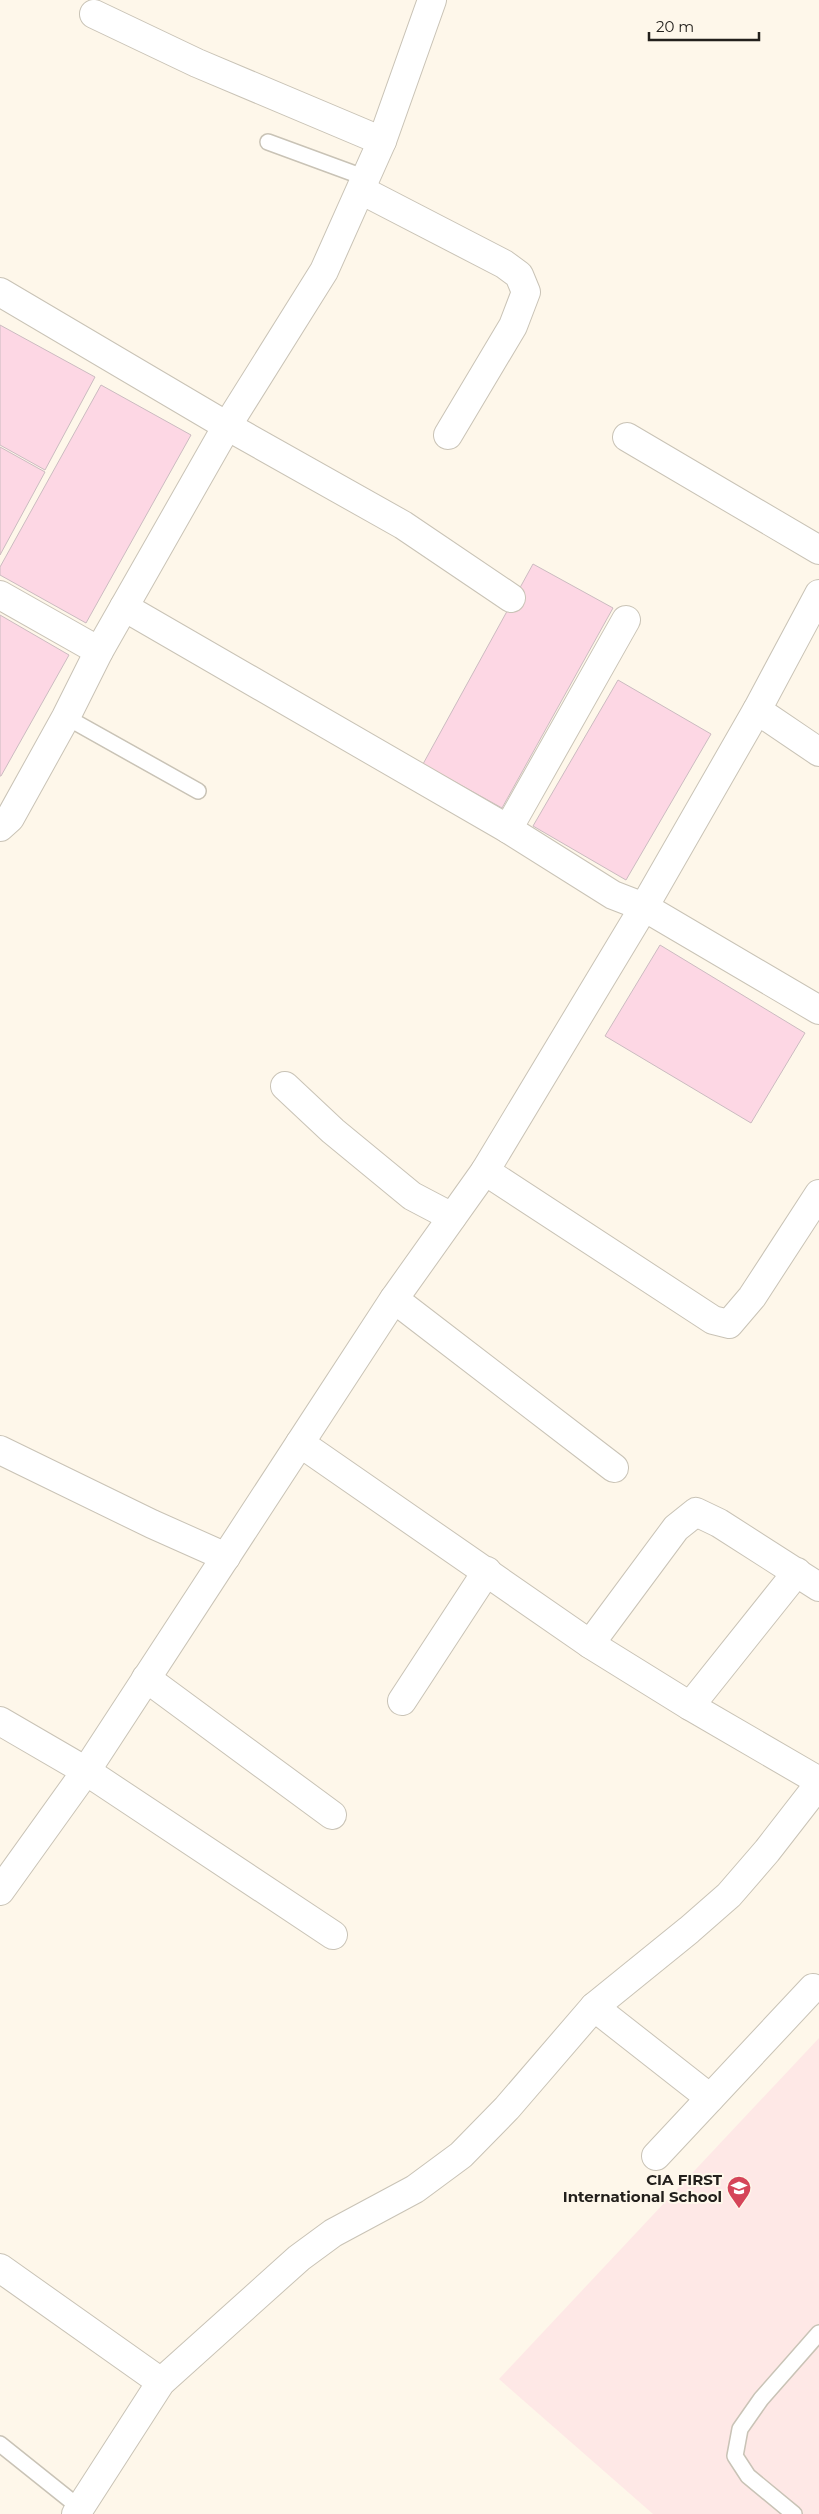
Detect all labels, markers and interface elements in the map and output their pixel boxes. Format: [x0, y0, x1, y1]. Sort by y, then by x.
scale bar [649, 10, 759, 42]
text: 20 m [656, 17, 694, 36]
place label: CIA FIRST International School [563, 2170, 723, 2206]
school or university icon: CIA FIRST International School [726, 2175, 752, 2209]

